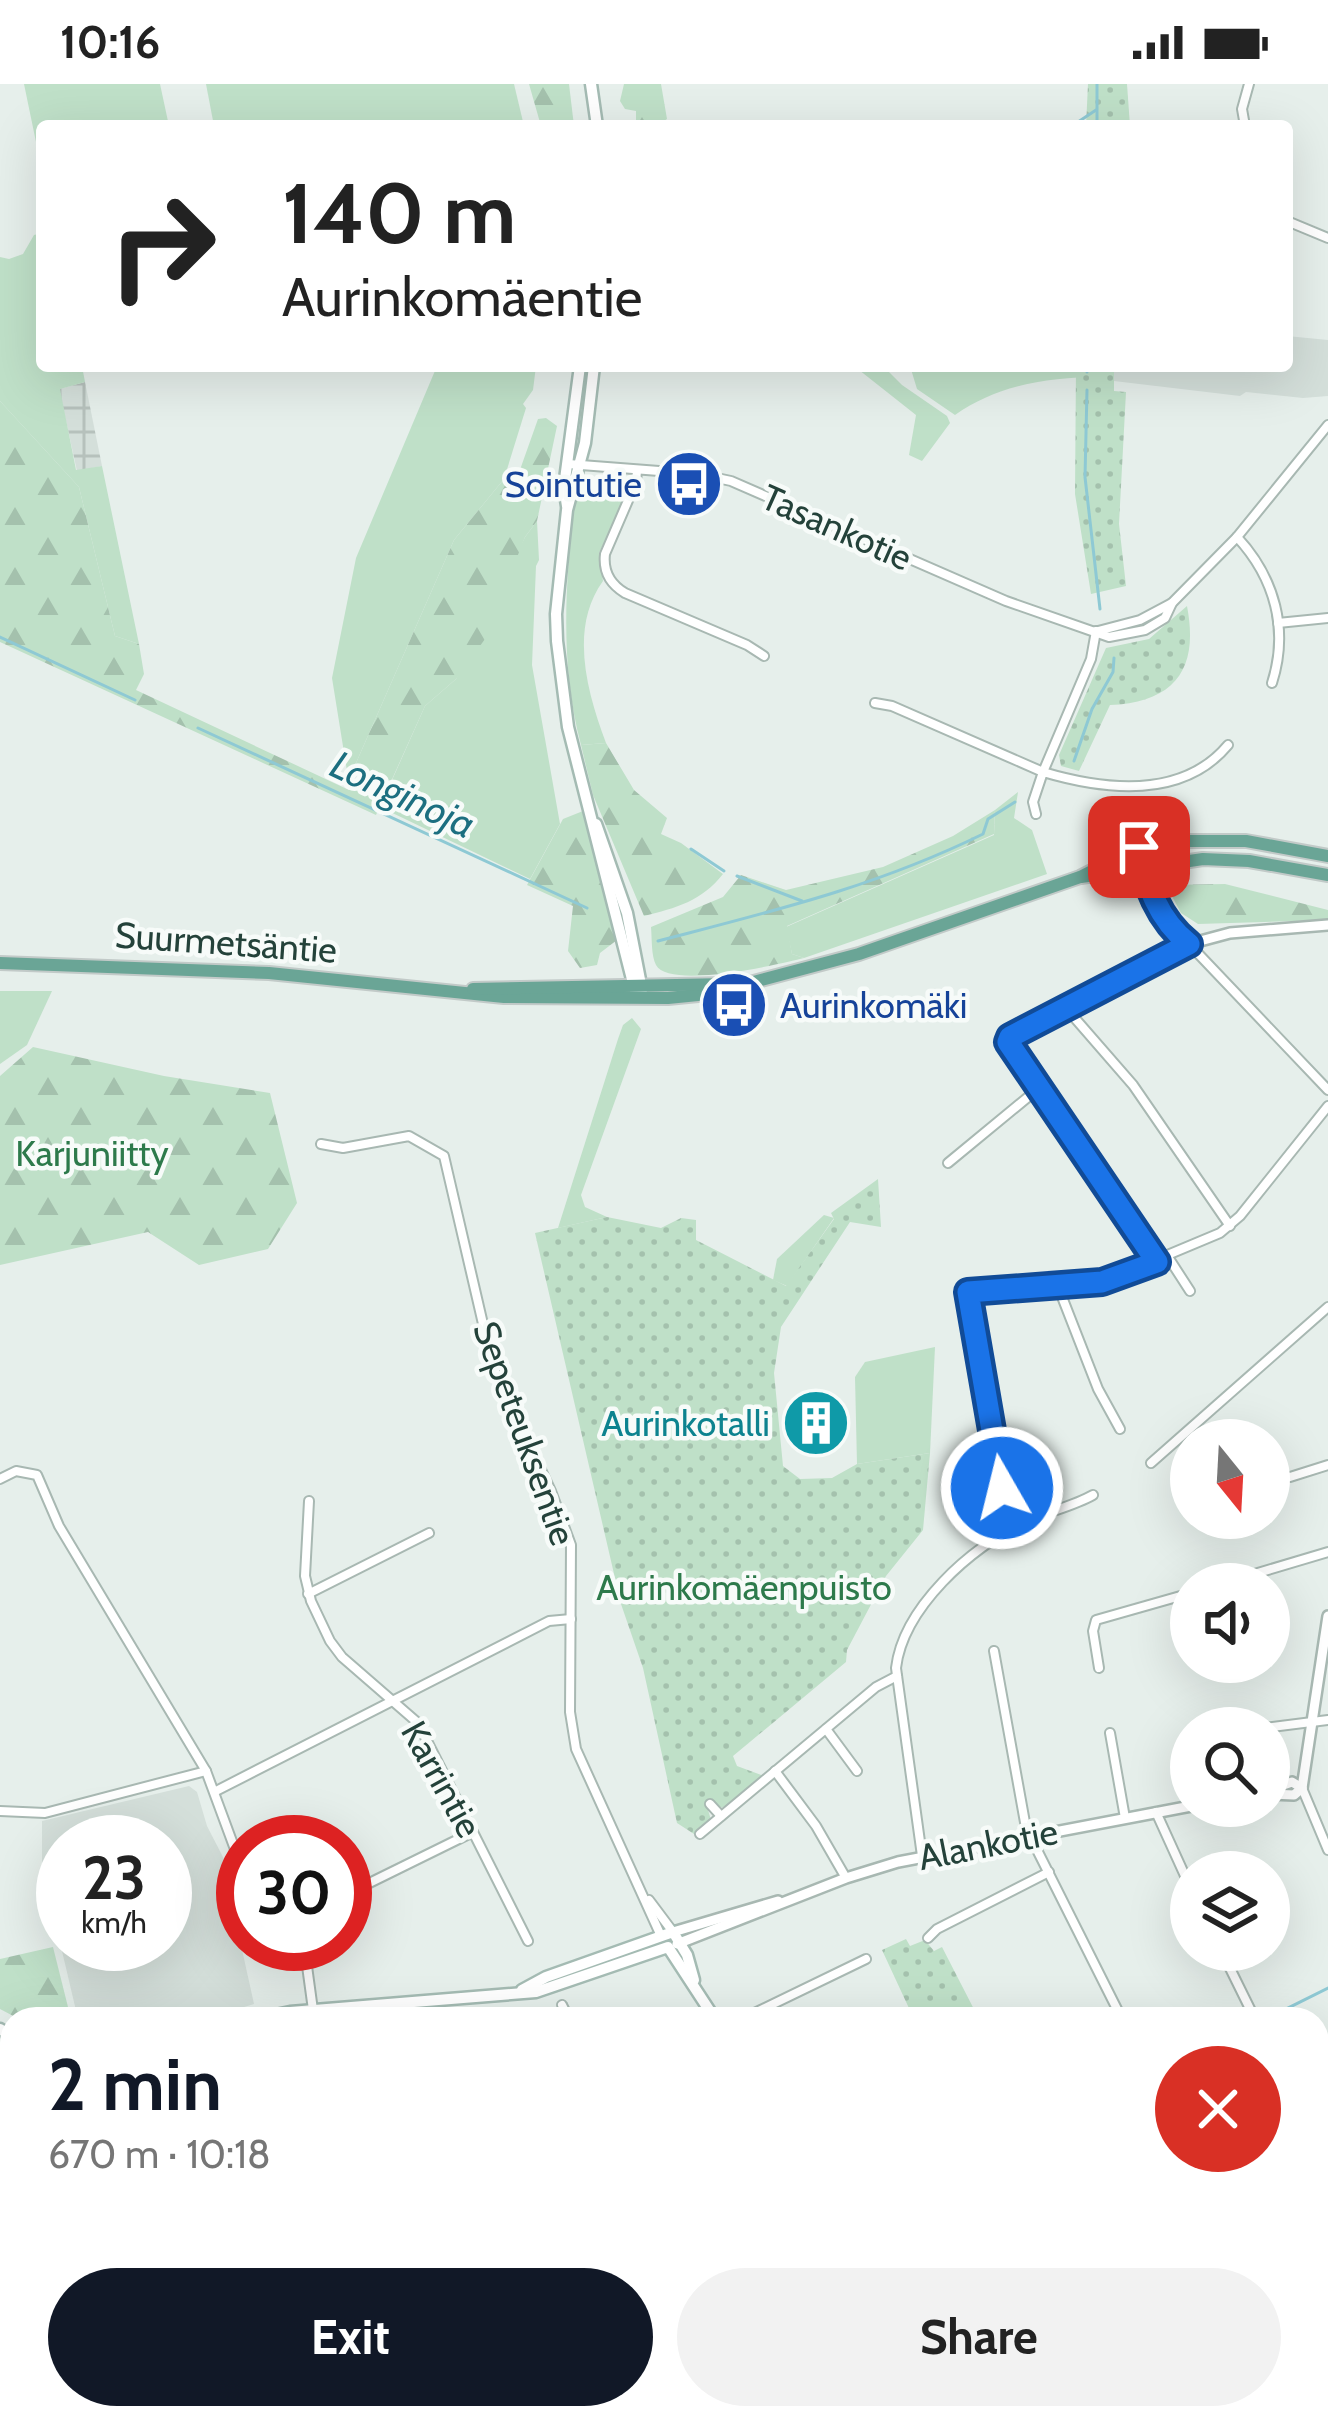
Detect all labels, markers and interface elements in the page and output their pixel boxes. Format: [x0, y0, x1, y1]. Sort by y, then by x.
text: 10:16 [60, 15, 160, 69]
text: 140 m [282, 162, 516, 264]
icon: right [84, 168, 240, 324]
text: Aurinkomäentie [282, 264, 642, 330]
bus stop icon: Sointutie [654, 449, 724, 519]
place label: Sointutie [505, 462, 642, 506]
street label: Tasankotie [755, 474, 919, 580]
water label: Longinoja [323, 740, 483, 848]
pin [1088, 796, 1190, 898]
icon: arrive [1106, 814, 1172, 880]
street label: Suurmetsäntie [114, 912, 338, 972]
bus stop icon: Aurinkomäki [699, 970, 769, 1040]
place label: Aurinkomäki [780, 983, 968, 1027]
park label: Karjuniitty [15, 1131, 169, 1175]
street label: Sepeteuksentie [464, 1315, 586, 1551]
building icon: Aurinkotalli [781, 1388, 851, 1458]
place label: Aurinkotalli [601, 1401, 770, 1445]
north arrow [1170, 1419, 1290, 1539]
map controls [1170, 1419, 1290, 1971]
position arrow [939, 1425, 1065, 1551]
button: sound [1170, 1563, 1290, 1683]
park label: Aurinkomäenpuisto [596, 1565, 892, 1609]
button: search [1170, 1707, 1290, 1827]
street label: Karrintie [392, 1713, 492, 1845]
street label: Alankotie [915, 1809, 1061, 1879]
speed limit sign: 30 [216, 1815, 372, 1971]
text: 23 [82, 1841, 146, 1914]
button: layers [1170, 1851, 1290, 1971]
text: km/h [81, 1904, 147, 1941]
text: 2 min [48, 2041, 222, 2128]
button: close [1155, 2046, 1281, 2172]
text: 670 m · 10:18 [48, 2130, 271, 2178]
button: Exit [48, 2268, 653, 2406]
button: Share [677, 2268, 1281, 2406]

